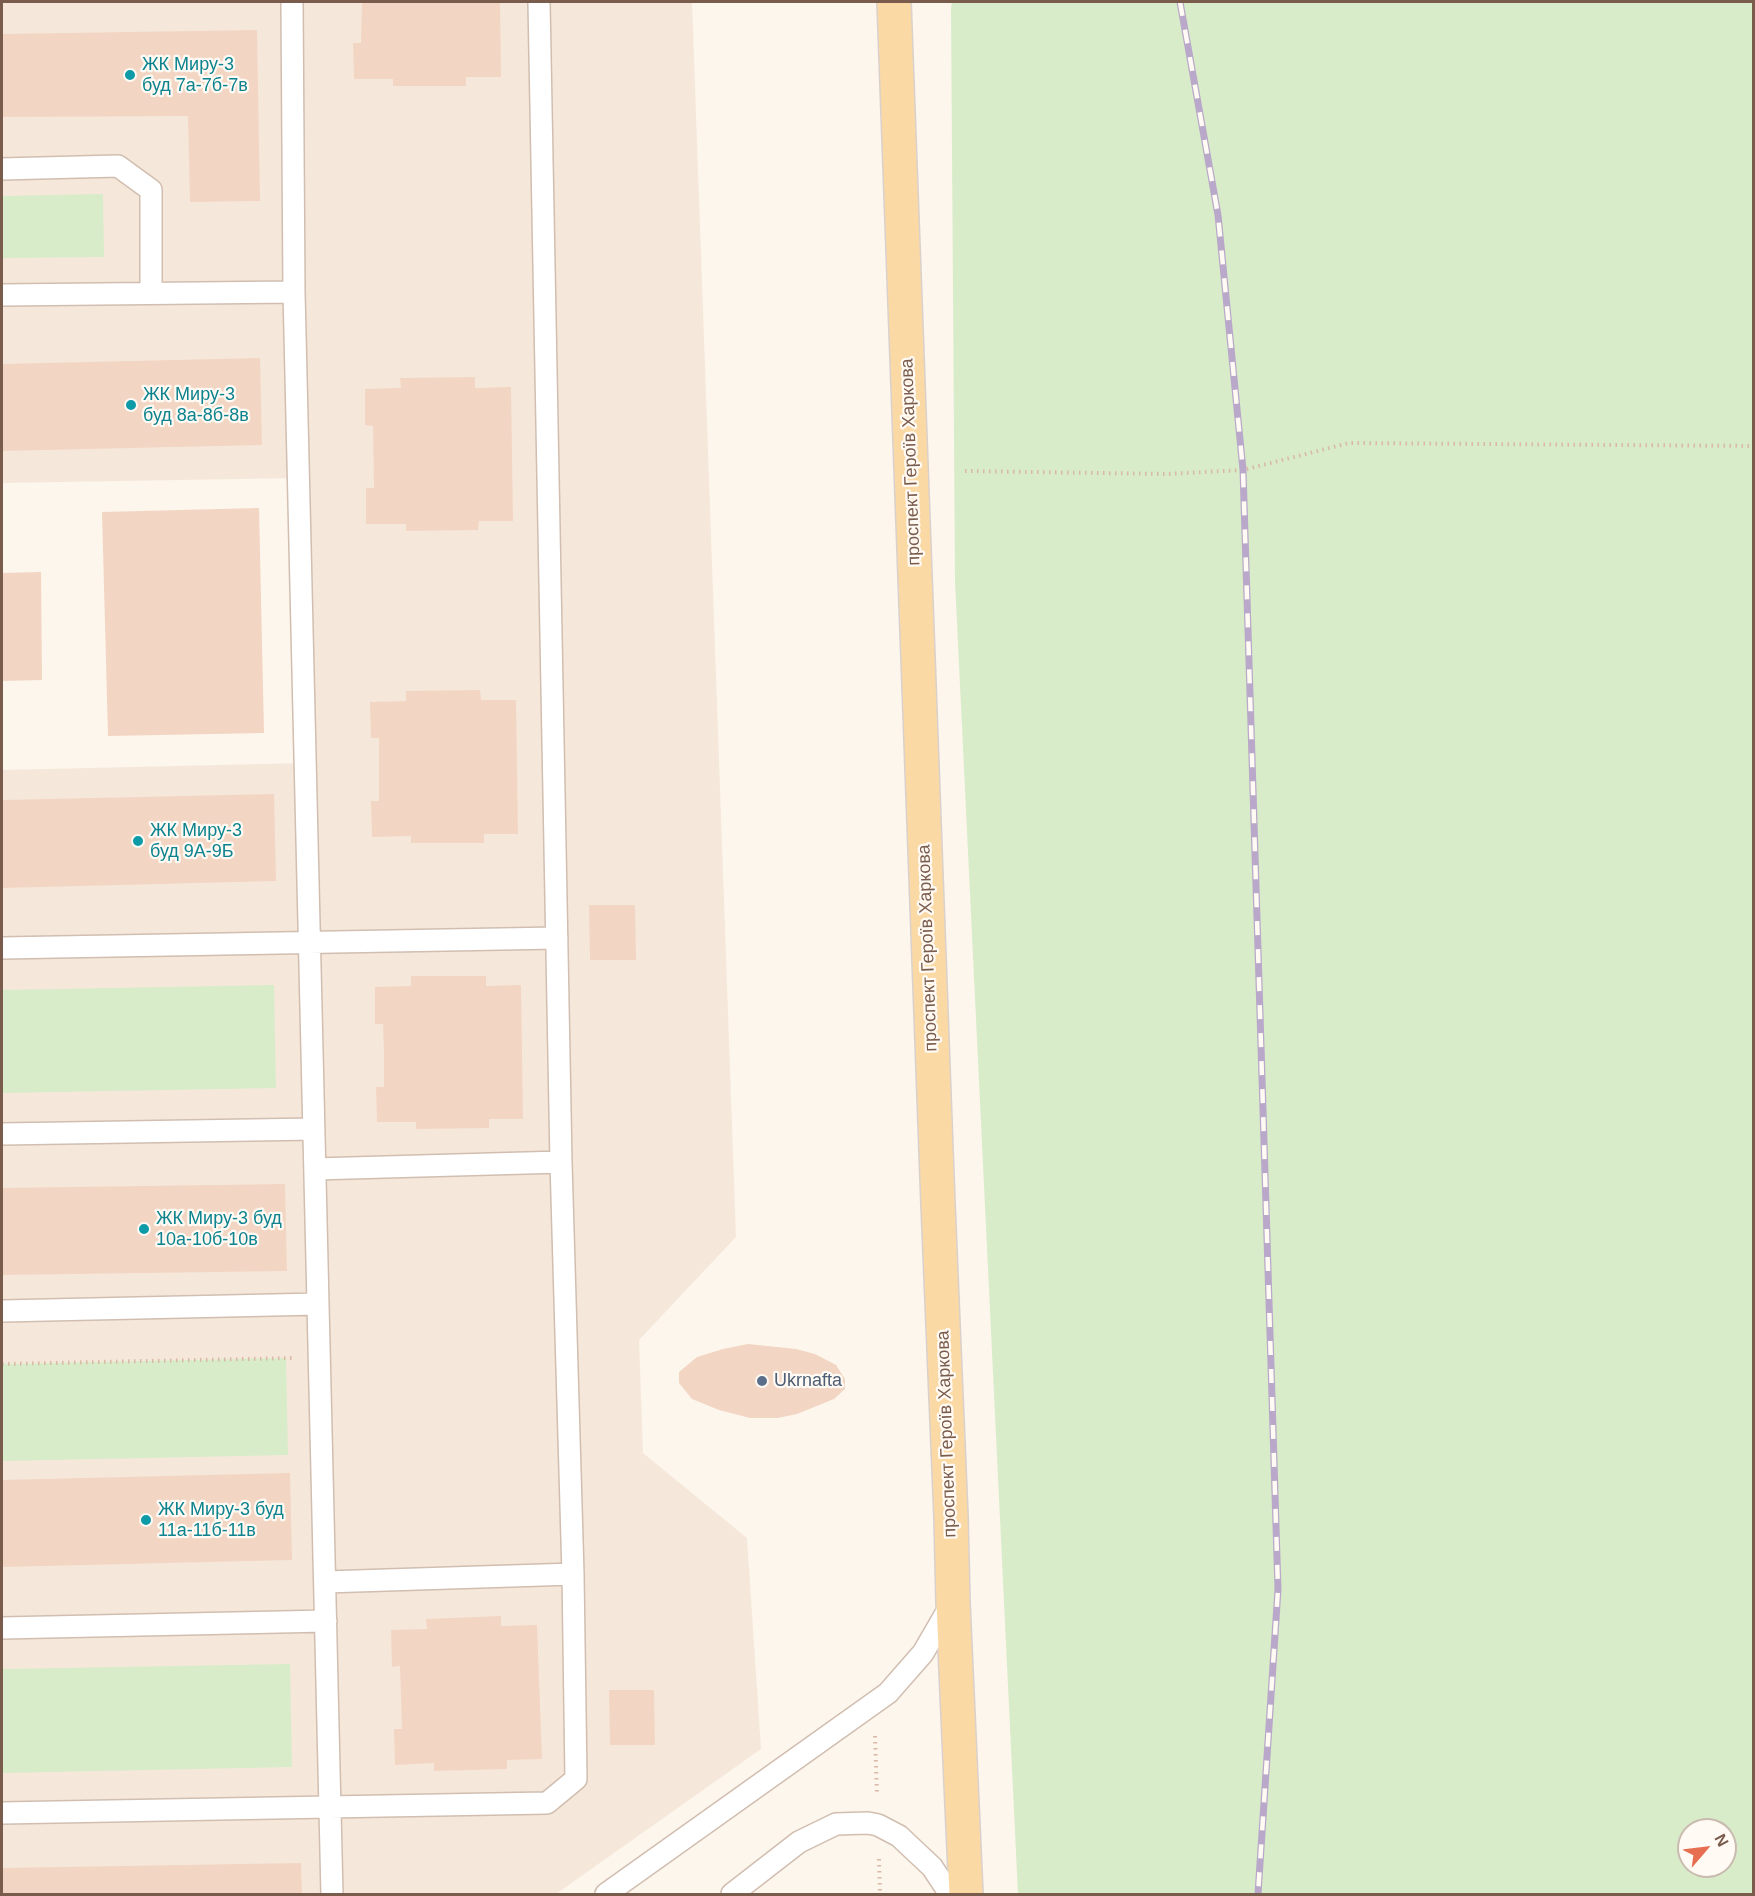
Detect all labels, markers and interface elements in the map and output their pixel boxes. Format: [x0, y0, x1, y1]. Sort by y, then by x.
place label: ЖК Миру-3 буд 7а-7б-7в [142, 54, 248, 97]
marker: ЖК Миру-3 буд 7а-7б-7в [123, 68, 137, 82]
street label: проспект Героїв Харкова [897, 358, 925, 566]
place label: ЖК Миру-3 буд 8а-8б-8в [143, 384, 249, 426]
marker: ЖК Миру-3 буд 8а-8б-8в [124, 398, 138, 412]
place label: ЖК Миру-3 буд 9А-9Б [150, 820, 242, 862]
marker: ЖК Миру-3 буд 9А-9Б [131, 834, 145, 848]
street label: проспект Героїв Харкова [914, 844, 942, 1052]
place label: ЖК Миру-3 буд 10а-10б-10в [156, 1208, 282, 1250]
marker: ЖК Миру-3 буд 10а-10б-10в [137, 1222, 151, 1236]
street label: проспект Героїв Харкова [933, 1330, 961, 1538]
place label: Ukrnafta [774, 1370, 842, 1392]
marker: Ukrnafta [755, 1374, 769, 1388]
place label: ЖК Миру-3 буд 11а-11б-11в [158, 1499, 284, 1541]
marker: ЖК Миру-3 буд 11а-11б-11в [139, 1513, 153, 1527]
north arrow [1677, 1818, 1737, 1878]
text: N [1711, 1831, 1732, 1849]

